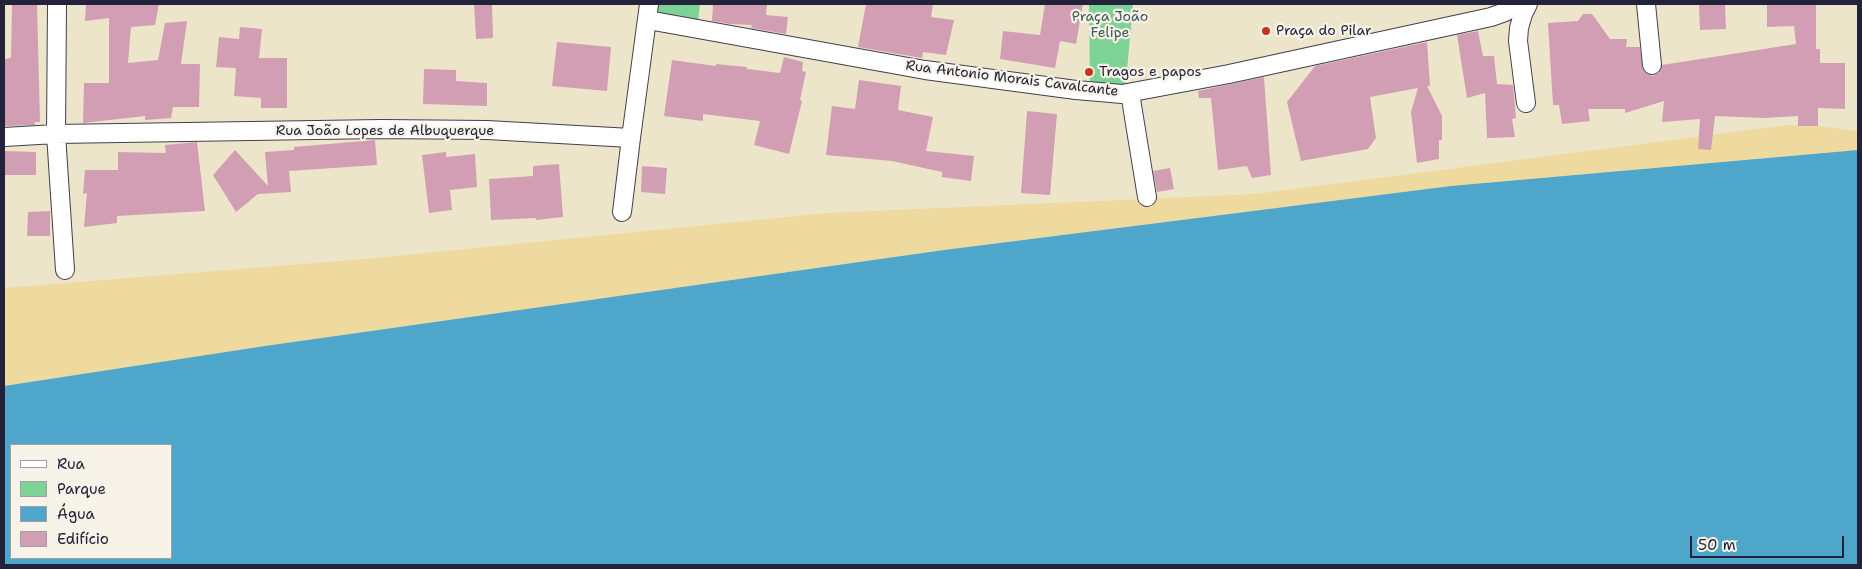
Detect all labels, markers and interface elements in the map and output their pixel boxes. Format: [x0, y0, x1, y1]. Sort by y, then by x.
park label: Praça João Felipe [1072, 9, 1148, 41]
place label: Praça do Pilar [1276, 23, 1372, 39]
marker: Praça do Pilar [1260, 25, 1272, 37]
street label: Rua Antonio Morais Cavalcante [905, 58, 1119, 100]
place label: Tragos e papos [1099, 64, 1202, 80]
marker: Tragos e papos [1083, 66, 1095, 78]
street label: Rua João Lopes de Albuquerque [276, 123, 494, 139]
legend [10, 444, 172, 559]
text: Rua [57, 454, 85, 474]
text: Parque [57, 479, 106, 499]
text: Água [57, 504, 95, 524]
scale bar [1692, 526, 1846, 558]
text: Edifício [57, 529, 109, 549]
text: 50 m [1698, 535, 1736, 555]

